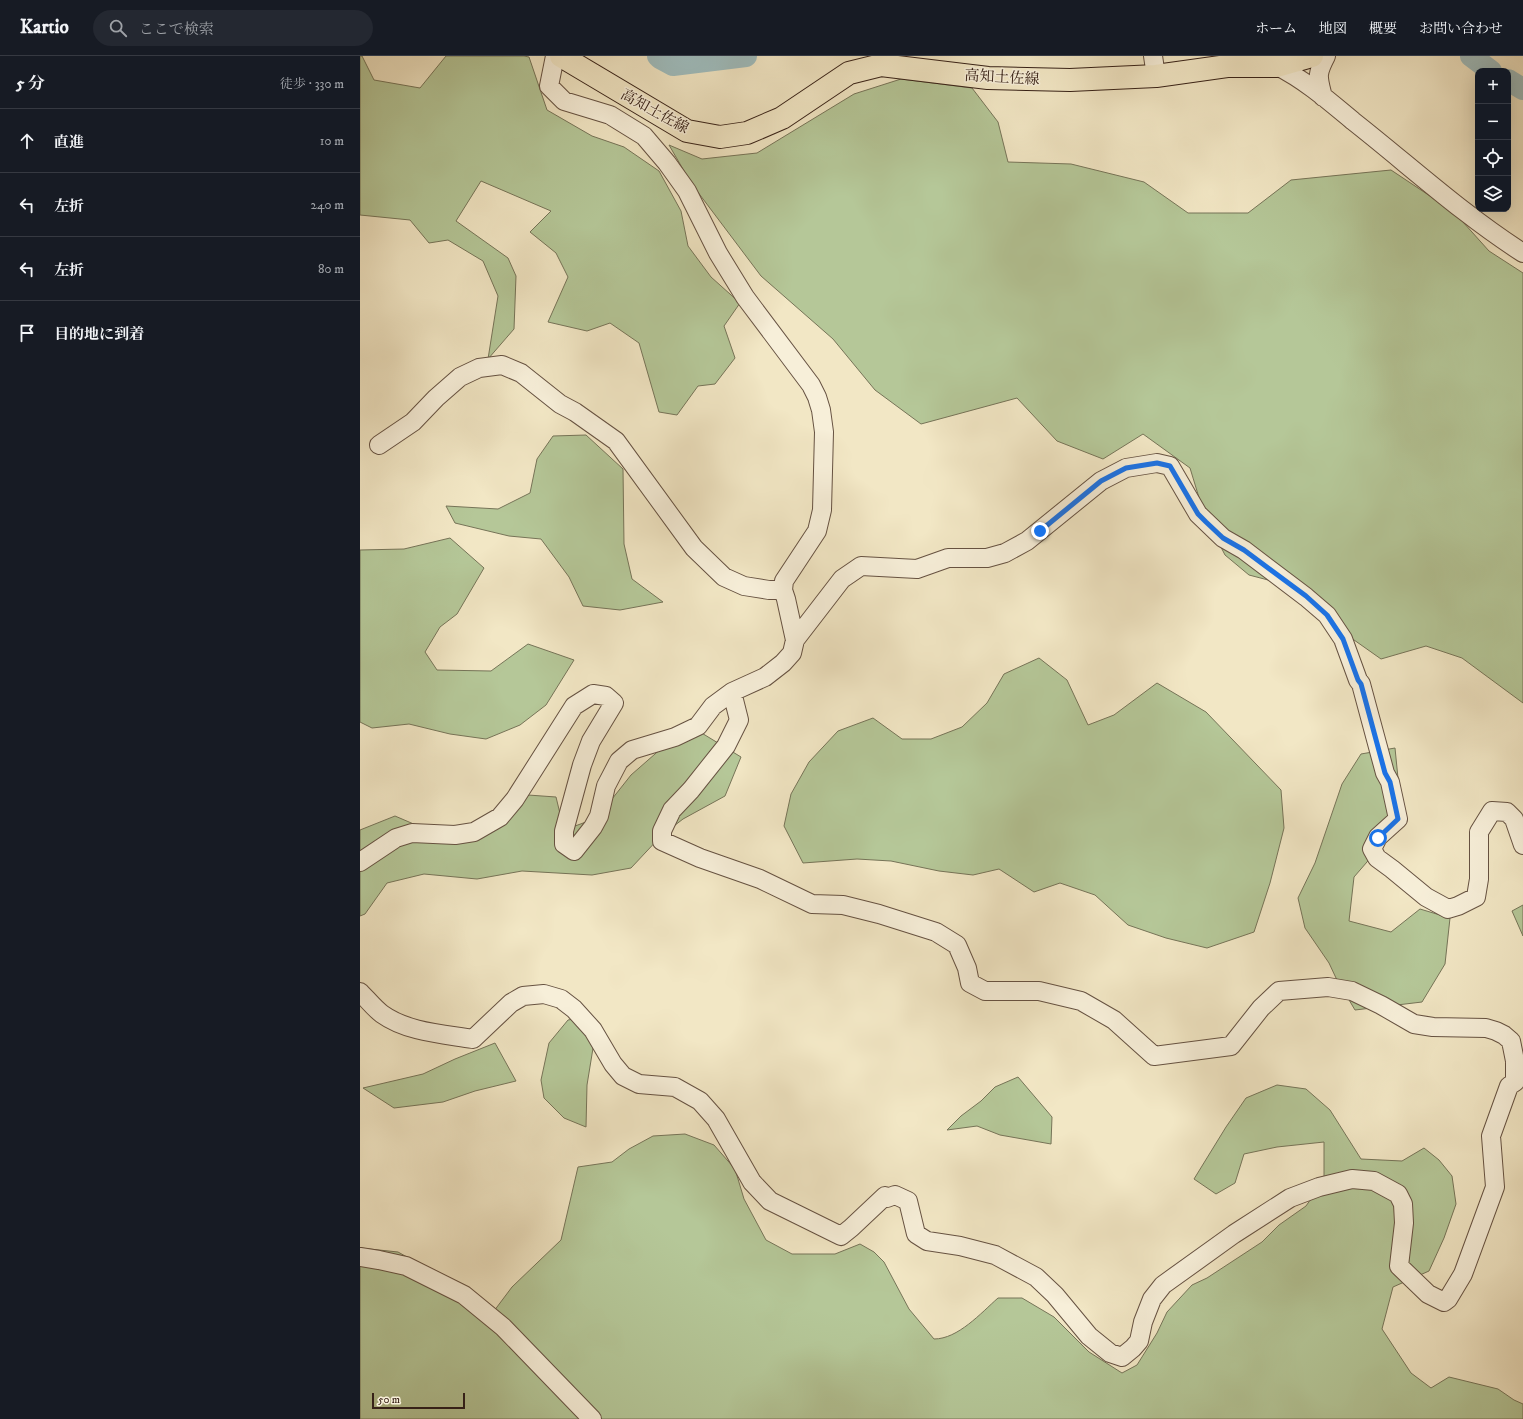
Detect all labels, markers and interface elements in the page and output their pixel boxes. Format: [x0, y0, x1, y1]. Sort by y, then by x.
search box [93, 10, 373, 46]
text: Kartio [20, 16, 69, 39]
icon: search [107, 17, 129, 39]
text: ここで検索 [139, 20, 214, 39]
text: ホーム [1255, 20, 1297, 38]
text: 地図 [1319, 20, 1347, 38]
text: 概要 [1369, 20, 1397, 38]
text: お問い合わせ [1419, 20, 1503, 38]
street label: 高知土佐線 [964, 66, 1040, 89]
map controls [1475, 68, 1511, 212]
button: + [1475, 68, 1511, 104]
text: 5 分 [16, 73, 45, 95]
text: 徒歩 · 330 m [280, 76, 344, 92]
street label: 高知土佐線 [617, 85, 692, 138]
button: − [1475, 104, 1511, 140]
icon: ahead [16, 130, 38, 152]
text: 直進 [54, 133, 84, 152]
text: 10 m [320, 133, 344, 149]
button: locate [1475, 140, 1511, 176]
button: layers [1475, 176, 1511, 212]
icon: left [16, 194, 38, 216]
text: 左折 [54, 197, 84, 216]
text: 240 m [311, 197, 344, 213]
icon: left [16, 258, 38, 280]
text: 左折 [54, 261, 84, 280]
text: 80 m [318, 261, 344, 277]
icon: arrive [16, 322, 38, 344]
text: 目的地に到着 [54, 325, 144, 344]
route end [1031, 522, 1049, 540]
route start [1369, 829, 1387, 847]
scale bar [372, 1391, 465, 1410]
text: 50 m [378, 1393, 400, 1407]

